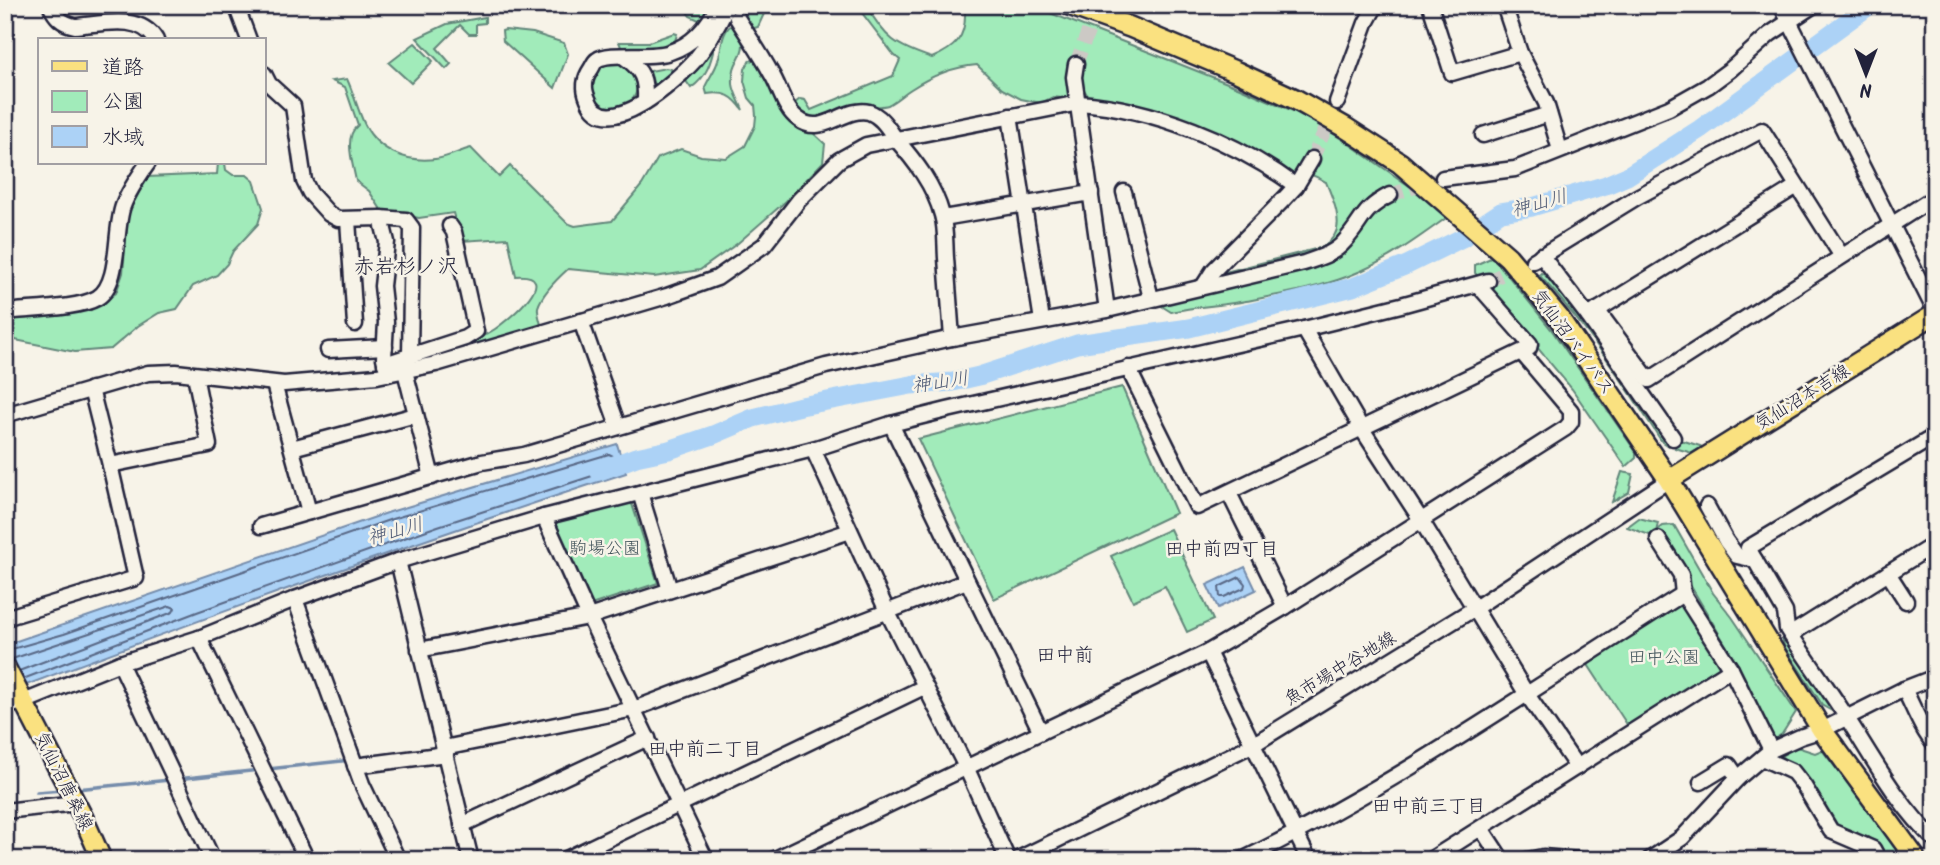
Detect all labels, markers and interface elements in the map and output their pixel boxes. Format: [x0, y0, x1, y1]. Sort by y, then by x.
legend [38, 38, 266, 164]
north arrow [1832, 38, 1902, 108]
text: 道路 [102, 52, 144, 85]
text: N [1860, 74, 1872, 104]
text: 公園 [102, 86, 144, 119]
text: 水域 [102, 122, 144, 155]
water label: 神山川 [1508, 182, 1571, 226]
district label: 赤岩杉ノ沢 [354, 251, 459, 284]
street label: 気仙沼バイパス [1523, 284, 1620, 402]
street label: 気仙沼本吉線 [1749, 357, 1856, 439]
water label: 神山川 [910, 364, 971, 402]
water label: 神山川 [364, 510, 427, 554]
park label: 駒場公園 [569, 535, 641, 564]
district label: 田中前四丁目 [1165, 535, 1279, 565]
street label: 魚市場中谷地線 [1279, 624, 1402, 714]
district label: 田中前 [1036, 641, 1094, 671]
park label: 田中公園 [1628, 644, 1700, 673]
street label: 気仙沼唐桑線 [25, 727, 100, 836]
district label: 田中前二丁目 [648, 735, 762, 765]
district label: 田中前三丁目 [1372, 792, 1486, 822]

